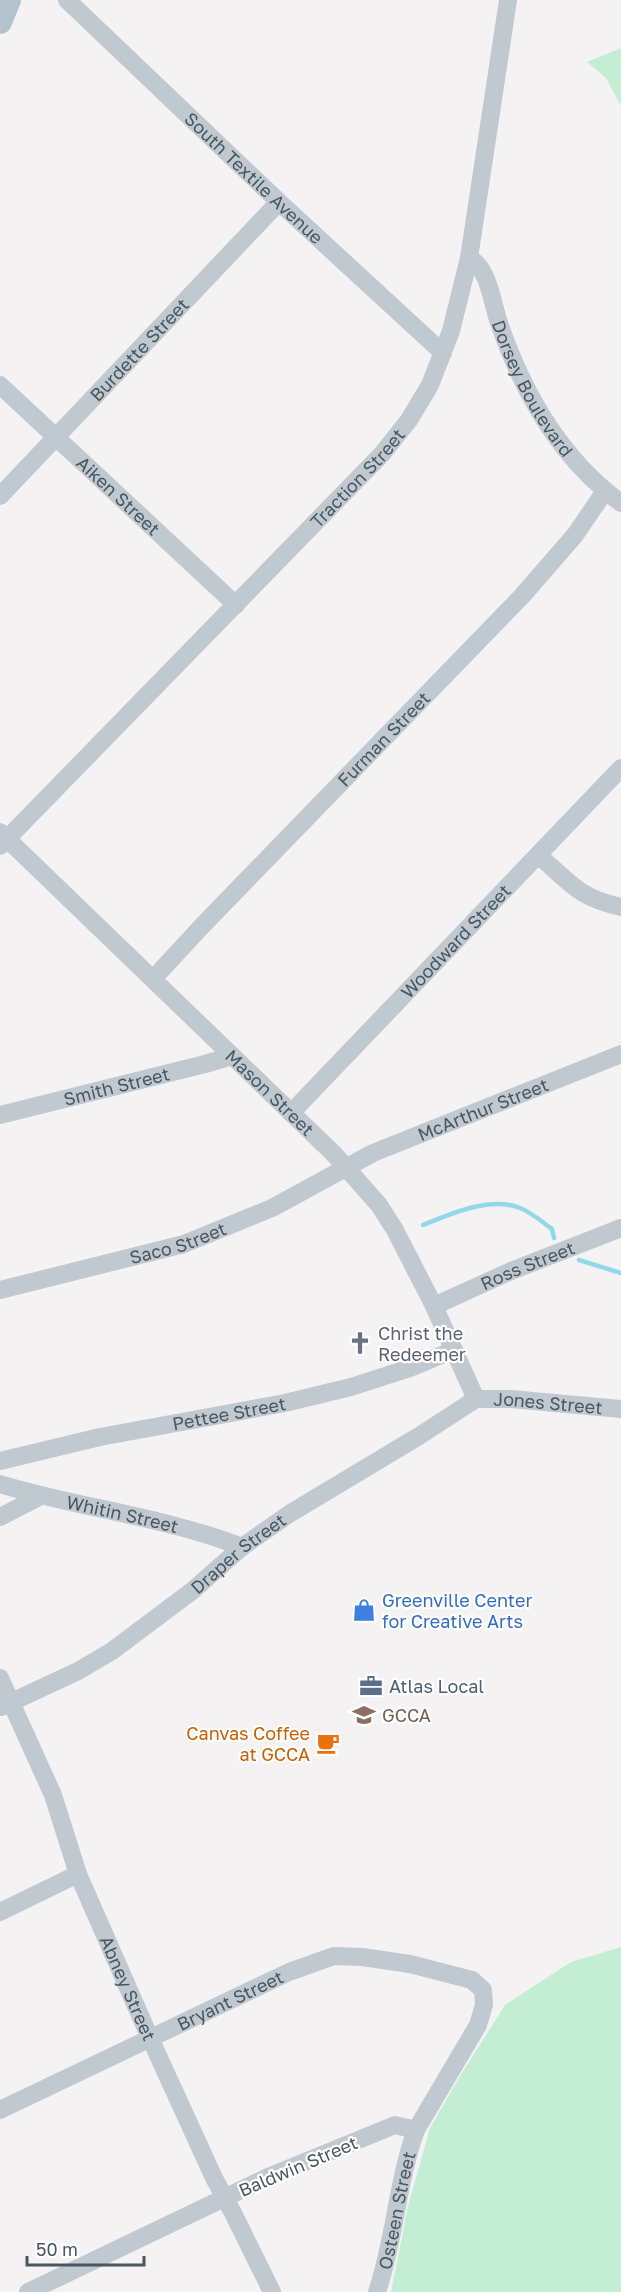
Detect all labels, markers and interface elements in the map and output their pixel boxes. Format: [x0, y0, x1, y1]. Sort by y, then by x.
street label: South Textile Avenue [180, 107, 328, 248]
street label: Burdette Street [85, 293, 193, 406]
street label: Dorsey Boulevard [488, 317, 578, 461]
street label: Traction Street [305, 424, 409, 532]
street label: Aiken Street [72, 451, 165, 540]
street label: Furman Street [333, 687, 435, 791]
street label: Woodward Street [396, 879, 515, 1003]
street label: Mason Street [221, 1044, 319, 1140]
street label: Smith Street [61, 1062, 172, 1110]
street label: McArthur Street [414, 1073, 551, 1145]
street label: Saco Street [127, 1217, 229, 1268]
street label: Ross Street [477, 1236, 578, 1294]
place label: Christ the Redeemer [378, 1322, 466, 1365]
church icon: Christ the Redeemer [347, 1330, 373, 1356]
street label: Jones Street [493, 1388, 603, 1418]
street label: Pettee Street [170, 1392, 288, 1435]
street label: Whitin Street [64, 1490, 181, 1537]
street label: Draper Street [186, 1509, 290, 1598]
place label: Greenville Center for Creative Arts [382, 1589, 533, 1632]
shop icon: Greenville Center for Creative Arts [351, 1597, 377, 1623]
office icon: Atlas Local [358, 1673, 384, 1699]
place label: Atlas Local [389, 1675, 484, 1697]
school or university icon: GCCA [351, 1702, 377, 1728]
place label: GCCA [382, 1704, 431, 1726]
place label: Canvas Coffee at GCCA [186, 1722, 310, 1765]
cafe icon: Canvas Coffee at GCCA [315, 1730, 341, 1756]
street label: Abney Street [95, 1932, 161, 2044]
street label: Bryant Street [173, 1965, 287, 2035]
street label: Baldwin Street [235, 2131, 361, 2201]
street label: Osteen Street [373, 2149, 420, 2272]
scale bar [27, 2229, 144, 2267]
text: 50 m [36, 2238, 78, 2260]

